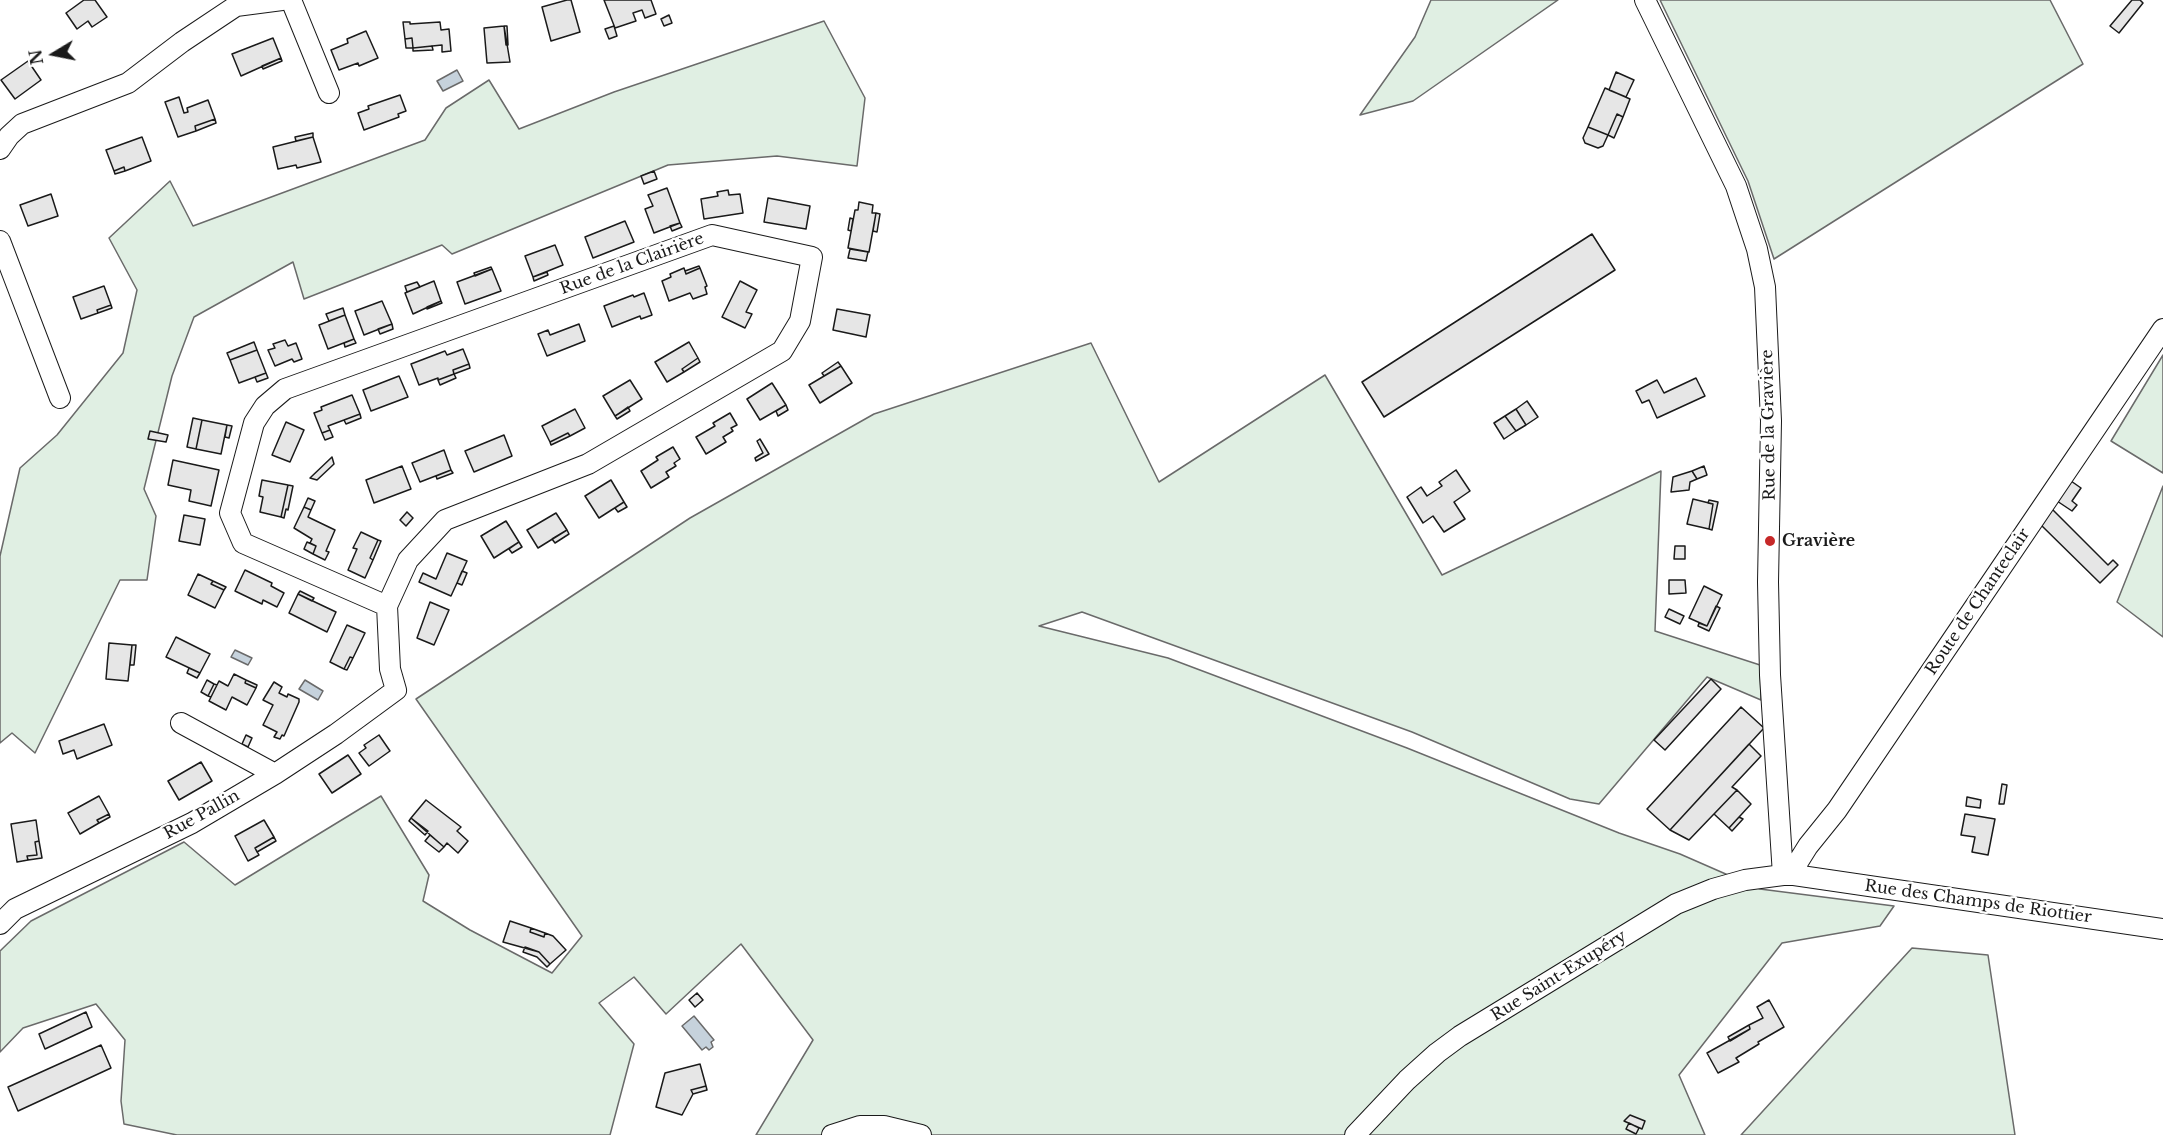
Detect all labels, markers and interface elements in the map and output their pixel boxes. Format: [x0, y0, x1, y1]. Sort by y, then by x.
north arrow [24, 24, 84, 84]
text: N [25, 48, 47, 66]
street label: Rue de la Clairière [558, 229, 706, 299]
street label: Rue de la Gravière [1758, 349, 1780, 501]
street label: Route de Chanteclair [1922, 525, 2034, 679]
place label: Gravière [1782, 531, 1855, 551]
marker: Gravière [1763, 534, 1777, 548]
street label: Rue Pallin [161, 786, 243, 844]
street label: Rue des Champs de Riottier [1863, 877, 2093, 927]
street label: Rue Saint-Exupéry [1488, 927, 1630, 1025]

